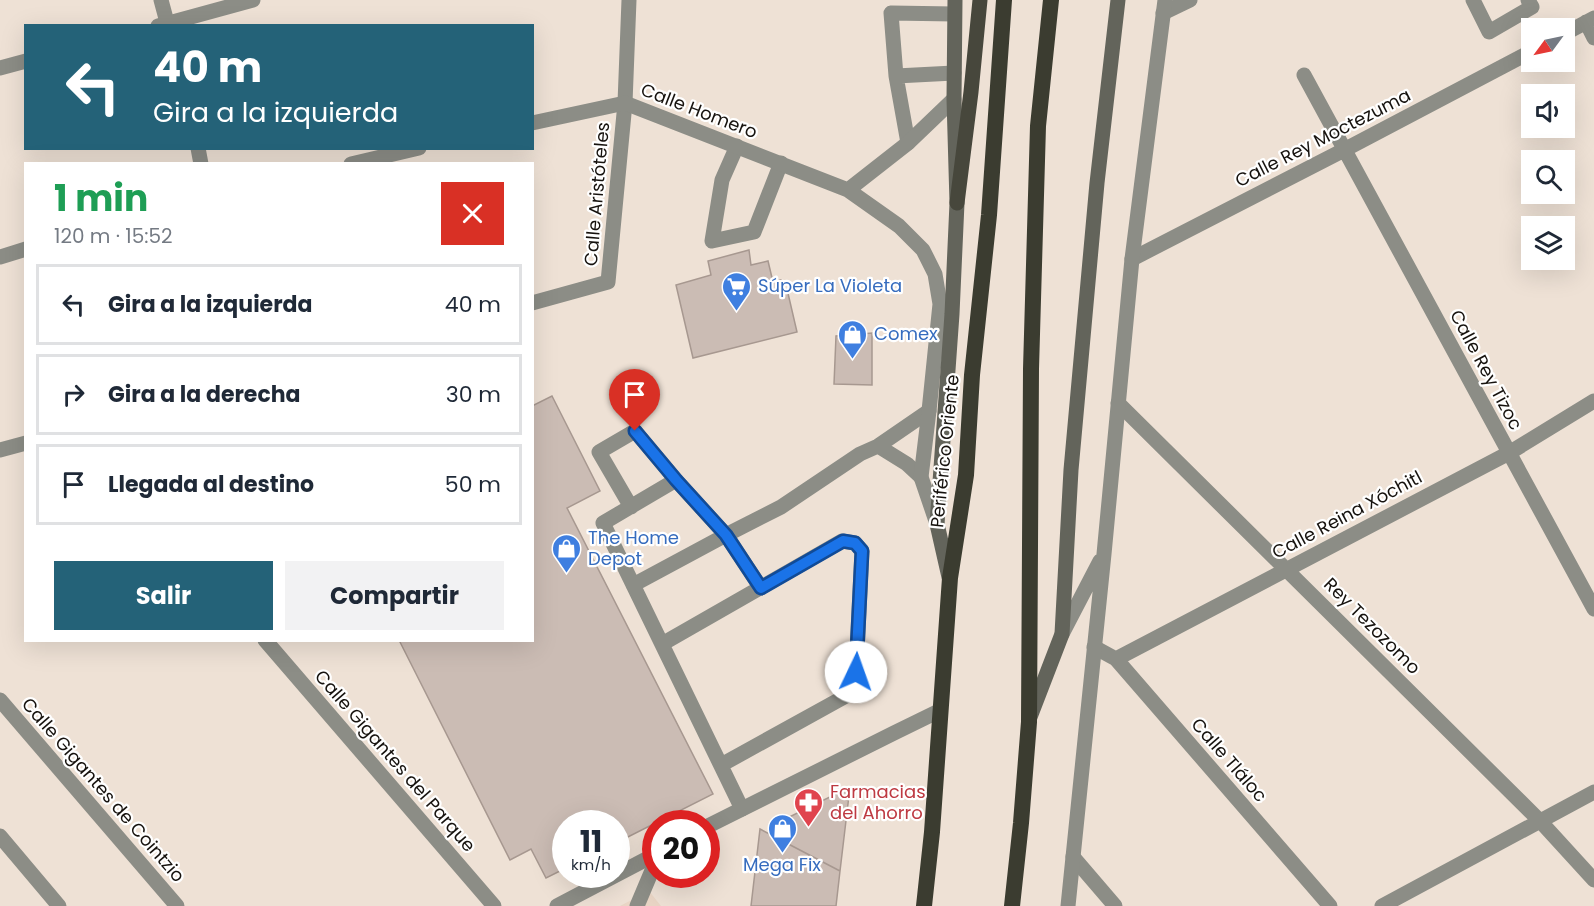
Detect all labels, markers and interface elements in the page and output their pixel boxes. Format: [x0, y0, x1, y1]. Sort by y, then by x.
north arrow [1521, 18, 1575, 72]
map controls [1521, 18, 1575, 270]
text: 40 m [153, 38, 262, 97]
icon: left [54, 48, 132, 126]
street label: Calle Homero [637, 77, 761, 144]
street label: Calle Rey Moctezuma [1231, 82, 1415, 193]
button: sound [1521, 84, 1575, 138]
text: Gira a la izquierda [153, 94, 398, 131]
street label: Calle Aristóteles [578, 121, 615, 267]
button: search [1521, 150, 1575, 204]
text: 1 min [54, 173, 148, 224]
button: close [441, 182, 504, 245]
button: layers [1521, 216, 1575, 270]
text: 120 m · 15:52 [54, 222, 173, 250]
supermarket icon: Súper La Violeta [721, 270, 753, 312]
place label: Súper La Violeta [758, 273, 902, 298]
icon: left [57, 288, 90, 321]
text: Gira a la izquierda [108, 289, 312, 320]
text: 40 m [445, 289, 501, 320]
street label: Calle Rey Tizoc [1444, 305, 1529, 434]
shop icon: Comex [837, 318, 869, 360]
place label: Comex [874, 321, 938, 346]
pin [609, 369, 660, 431]
street label: Periférico Oriente [924, 373, 965, 529]
icon: right [57, 378, 90, 411]
icon: arrive [618, 378, 651, 411]
text: Gira a la derecha [108, 379, 301, 410]
text: 30 m [446, 379, 501, 410]
street label: Calle Reina Xóchitl [1267, 464, 1426, 565]
icon: arrive [57, 468, 90, 501]
text: Llegada al destino [108, 469, 314, 500]
text: 50 m [445, 469, 501, 500]
place label: The Home Depot [588, 525, 679, 571]
shop icon: The Home Depot [551, 532, 583, 574]
button: Salir [54, 561, 273, 630]
button: Compartir [285, 561, 504, 630]
street label: Rey Tezozomo [1318, 572, 1426, 680]
position arrow [824, 640, 888, 704]
street label: Calle Gigantes del Parque [309, 664, 482, 857]
street label: Calle Gigantes de Cointzio [16, 692, 191, 887]
street label: Calle Tláloc [1186, 712, 1273, 807]
place label: Farmacias del Ahorro [830, 779, 926, 825]
pharmacy icon: Farmacias del Ahorro [793, 786, 825, 828]
speed limit sign: 20 [642, 810, 720, 888]
shop icon: Mega Fix [766, 812, 798, 854]
text: 11 [580, 820, 602, 863]
place label: Mega Fix [743, 852, 821, 877]
text: km/h [571, 854, 611, 875]

